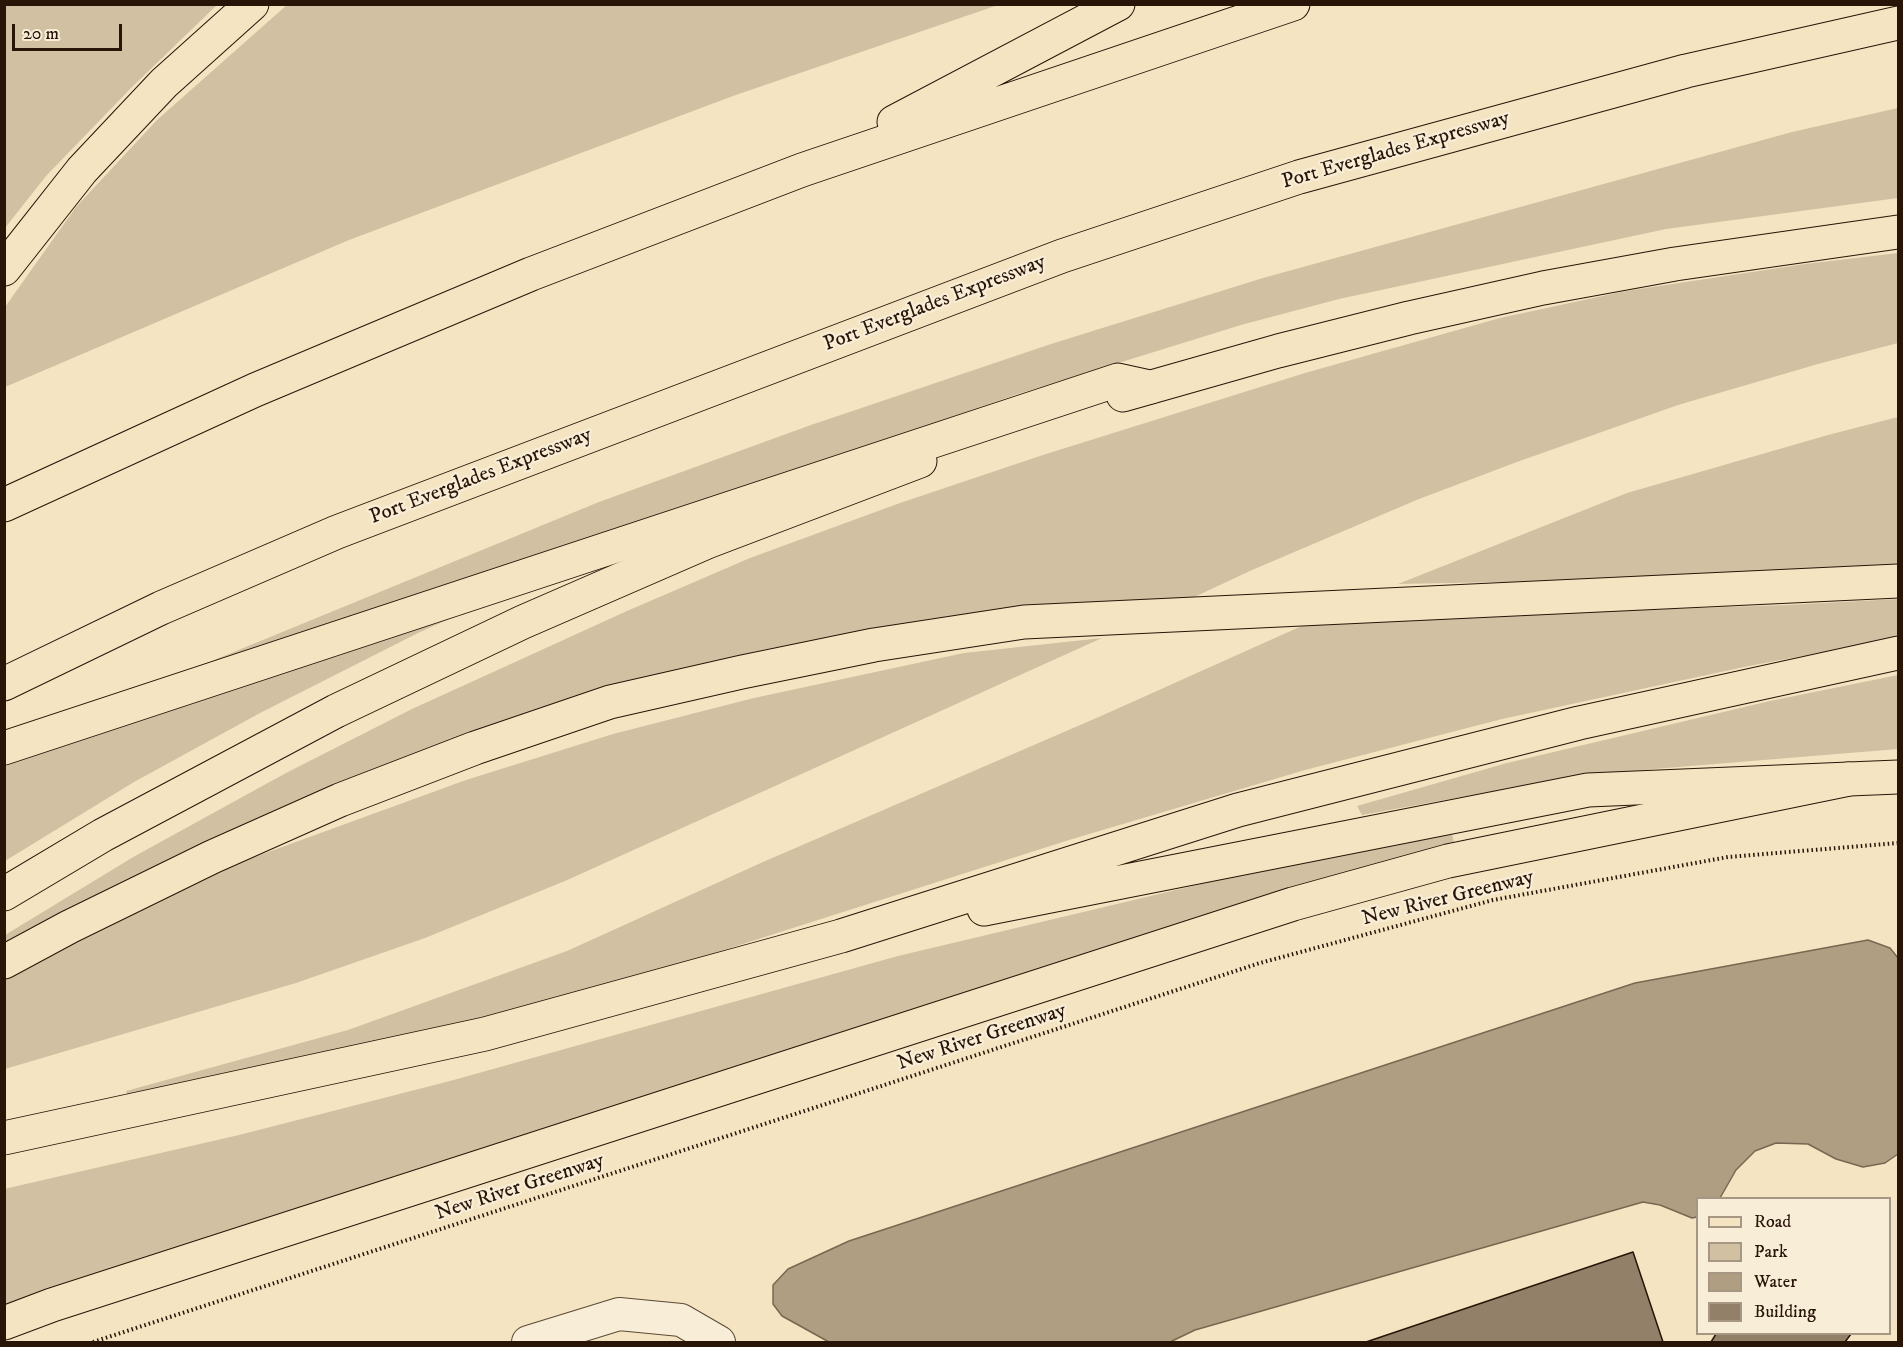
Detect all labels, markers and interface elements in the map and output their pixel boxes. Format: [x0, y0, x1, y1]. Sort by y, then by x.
scale bar [15, 12, 124, 50]
text: 20 m [23, 23, 59, 45]
street label: Port Everglades Expressway [1279, 106, 1513, 196]
street label: Port Everglades Expressway [820, 250, 1050, 358]
street label: Port Everglades Expressway [366, 423, 596, 531]
street label: New River Greenway [1360, 865, 1536, 933]
street label: New River Greenway [894, 999, 1070, 1077]
street label: New River Greenway [432, 1149, 608, 1227]
legend [1696, 1197, 1891, 1335]
text: Road [1754, 1211, 1791, 1233]
text: Park [1754, 1241, 1788, 1263]
text: Water [1754, 1271, 1797, 1293]
text: Building [1754, 1301, 1816, 1323]

